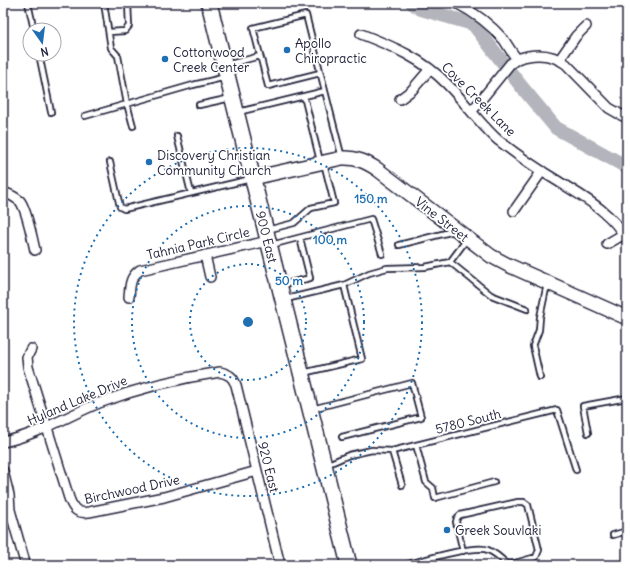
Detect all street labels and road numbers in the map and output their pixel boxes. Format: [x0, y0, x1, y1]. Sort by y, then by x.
street label: Cove Creek Lane [438, 59, 519, 140]
street label: Vine Street [411, 193, 472, 246]
street label: 900 East [252, 209, 281, 265]
street label: Tahnia Park Circle [145, 223, 251, 264]
street label: Hyland Lake Drive [25, 372, 130, 429]
street label: 5780 South [434, 405, 503, 438]
street label: 920 East [254, 440, 283, 495]
street label: Birchwood Drive [83, 471, 181, 508]

